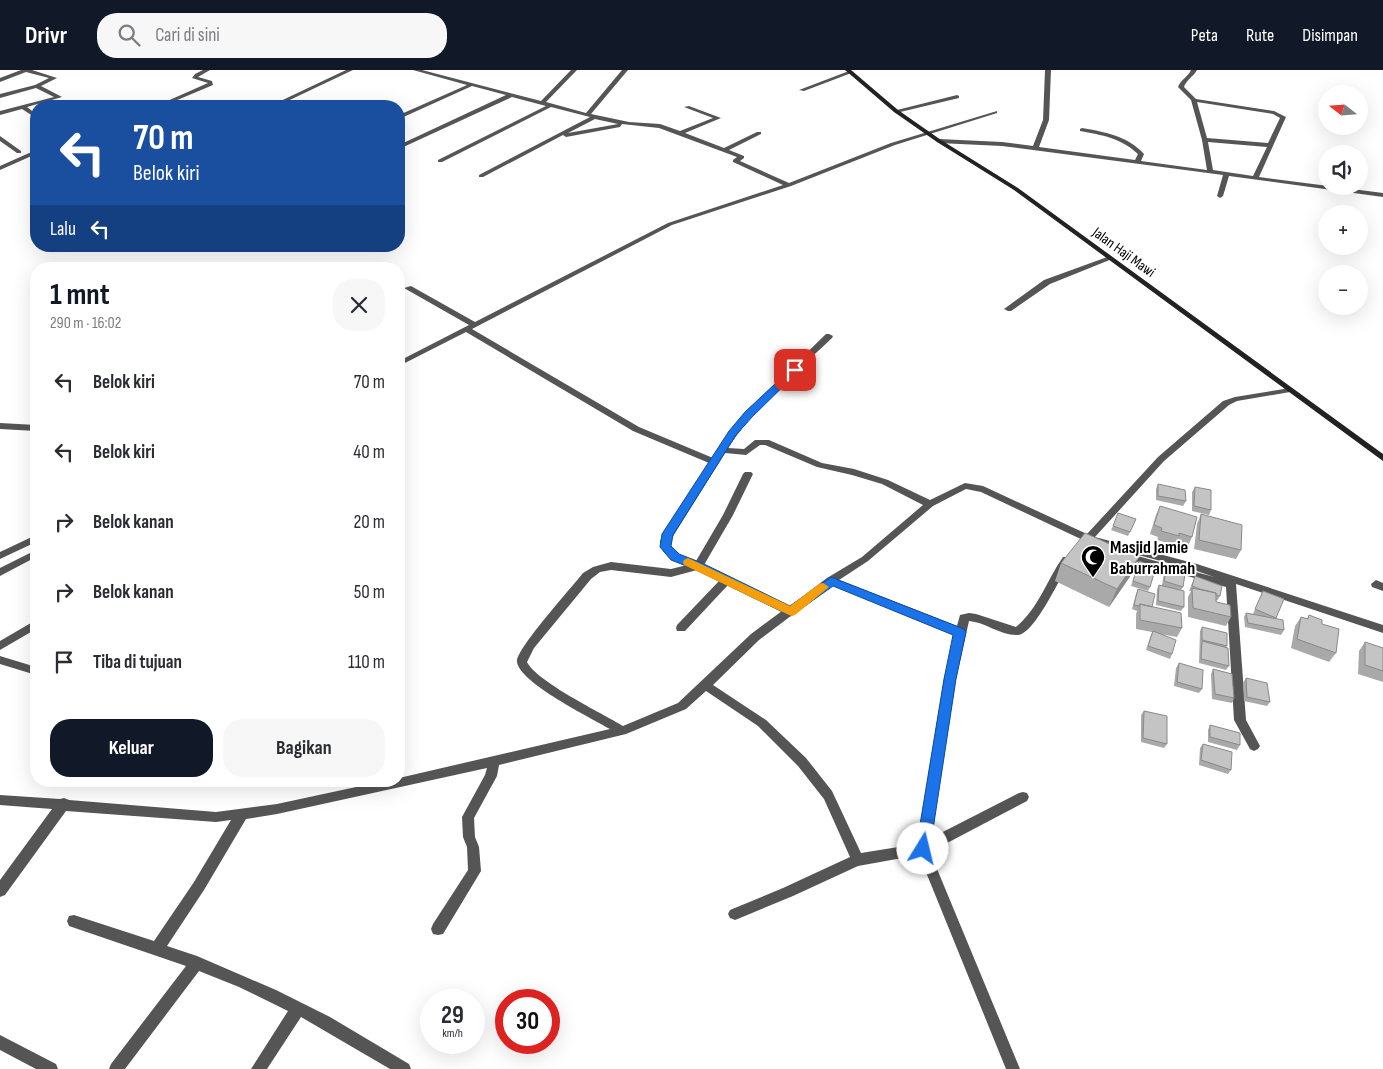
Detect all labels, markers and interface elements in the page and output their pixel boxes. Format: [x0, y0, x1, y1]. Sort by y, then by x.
search box [97, 13, 447, 58]
text: Drivr [25, 21, 67, 50]
icon: search [115, 21, 143, 49]
text: Cari di sini [155, 24, 220, 47]
text: Peta [1191, 25, 1218, 46]
text: Rute [1246, 25, 1274, 46]
text: Disimpan [1302, 25, 1358, 46]
north arrow [1318, 85, 1368, 135]
map controls [1318, 85, 1368, 315]
text: 70 m [133, 117, 193, 160]
icon: left [50, 120, 115, 185]
button: sound [1318, 145, 1368, 195]
text: Belok kiri [133, 160, 200, 187]
button: + [1318, 205, 1368, 255]
icon: left [86, 215, 114, 243]
text: Lalu [50, 218, 76, 241]
street label: Jalan Haji Mawi [1088, 223, 1159, 282]
button: − [1318, 265, 1368, 315]
text: 1 mnt [50, 277, 110, 313]
button: close [333, 279, 385, 331]
text: 290 m · 16:02 [50, 314, 121, 333]
pin [774, 349, 816, 391]
icon: arrive [781, 356, 809, 384]
icon: left [50, 368, 78, 396]
text: Belok kiri [93, 371, 155, 394]
text: 70 m [354, 371, 385, 394]
icon: left [50, 438, 78, 466]
text: Belok kiri [93, 441, 155, 464]
text: 40 m [353, 441, 385, 464]
icon: right [50, 508, 78, 536]
text: Belok kanan [93, 511, 174, 534]
text: 20 m [353, 511, 385, 534]
place label: Masjid Jamie Baburrahmah [1110, 537, 1195, 579]
mosque icon: Masjid Jamie Baburrahmah [1080, 544, 1106, 578]
icon: right [50, 578, 78, 606]
text: Belok kanan [93, 581, 174, 604]
text: 50 m [354, 581, 385, 604]
icon: arrive [50, 648, 78, 676]
text: Tiba di tujuan [93, 651, 182, 674]
text: 110 m [348, 651, 385, 674]
button: Keluar [50, 719, 213, 777]
button: Bagikan [223, 719, 385, 777]
position arrow [896, 822, 948, 874]
speed limit sign: 30 [495, 989, 560, 1054]
text: 29 [441, 1000, 464, 1031]
text: km/h [442, 1026, 463, 1041]

